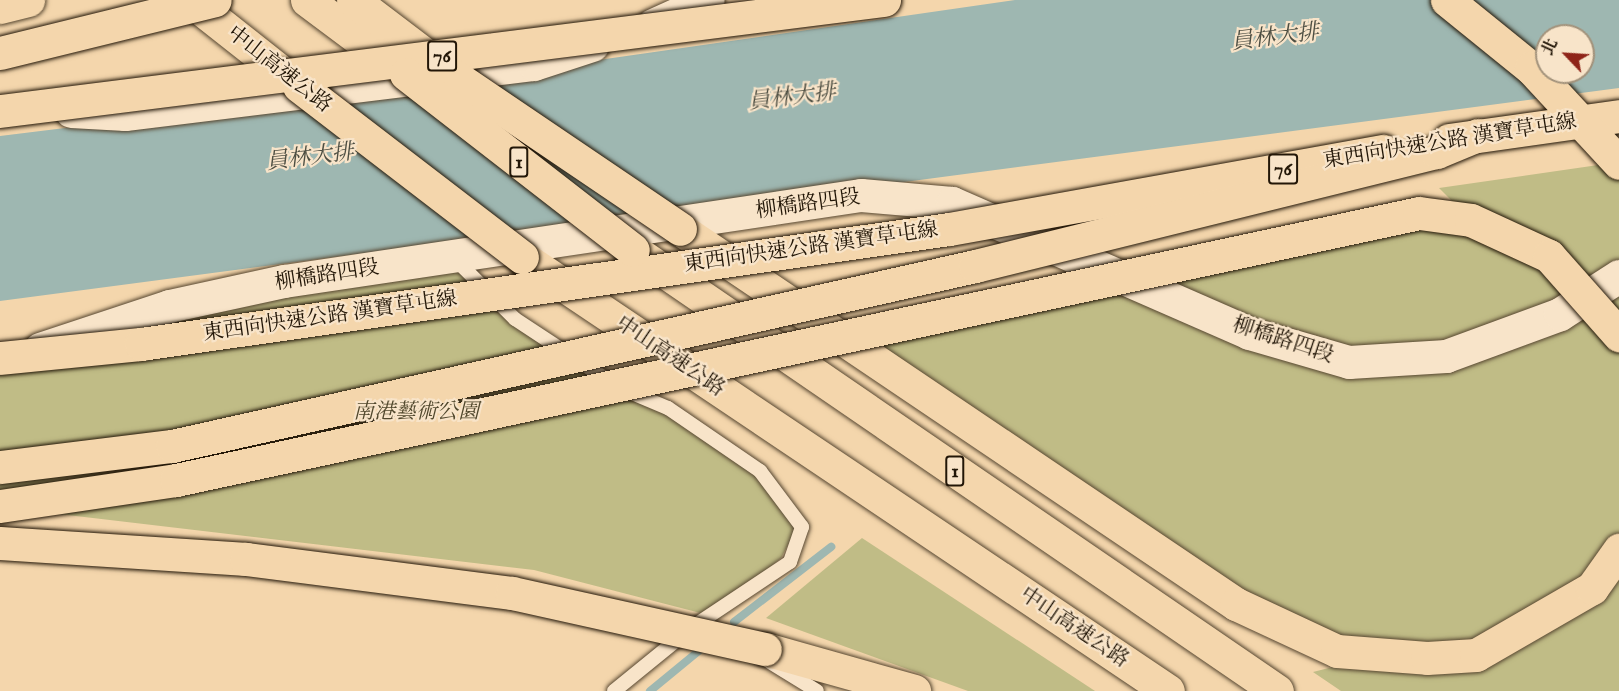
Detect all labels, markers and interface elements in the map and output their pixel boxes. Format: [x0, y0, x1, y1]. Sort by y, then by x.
water label: 員林大排 [1230, 20, 1320, 56]
street label: 中山高速公路 [222, 21, 336, 119]
north arrow [1535, 24, 1595, 84]
text: 北 [1538, 36, 1563, 59]
road number: 76 [427, 39, 457, 73]
water label: 員林大排 [747, 80, 837, 116]
street label: 東西向快速公路 漢寶草屯線 [1321, 109, 1579, 175]
water label: 員林大排 [265, 140, 355, 176]
road number: 1 [508, 145, 530, 179]
road number: 76 [1268, 152, 1298, 186]
street label: 柳橋路四段 [754, 185, 862, 225]
street label: 東西向快速公路 漢寶草屯線 [682, 218, 940, 278]
street label: 柳橋路四段 [273, 255, 381, 297]
street label: 東西向快速公路 漢寶草屯線 [201, 287, 459, 347]
street label: 中山高速公路 [611, 311, 729, 403]
street label: 柳橋路四段 [1229, 313, 1337, 369]
park label: 南港藝術公園 [353, 400, 479, 426]
road number: 1 [944, 454, 966, 488]
street label: 中山高速公路 [1015, 582, 1133, 674]

